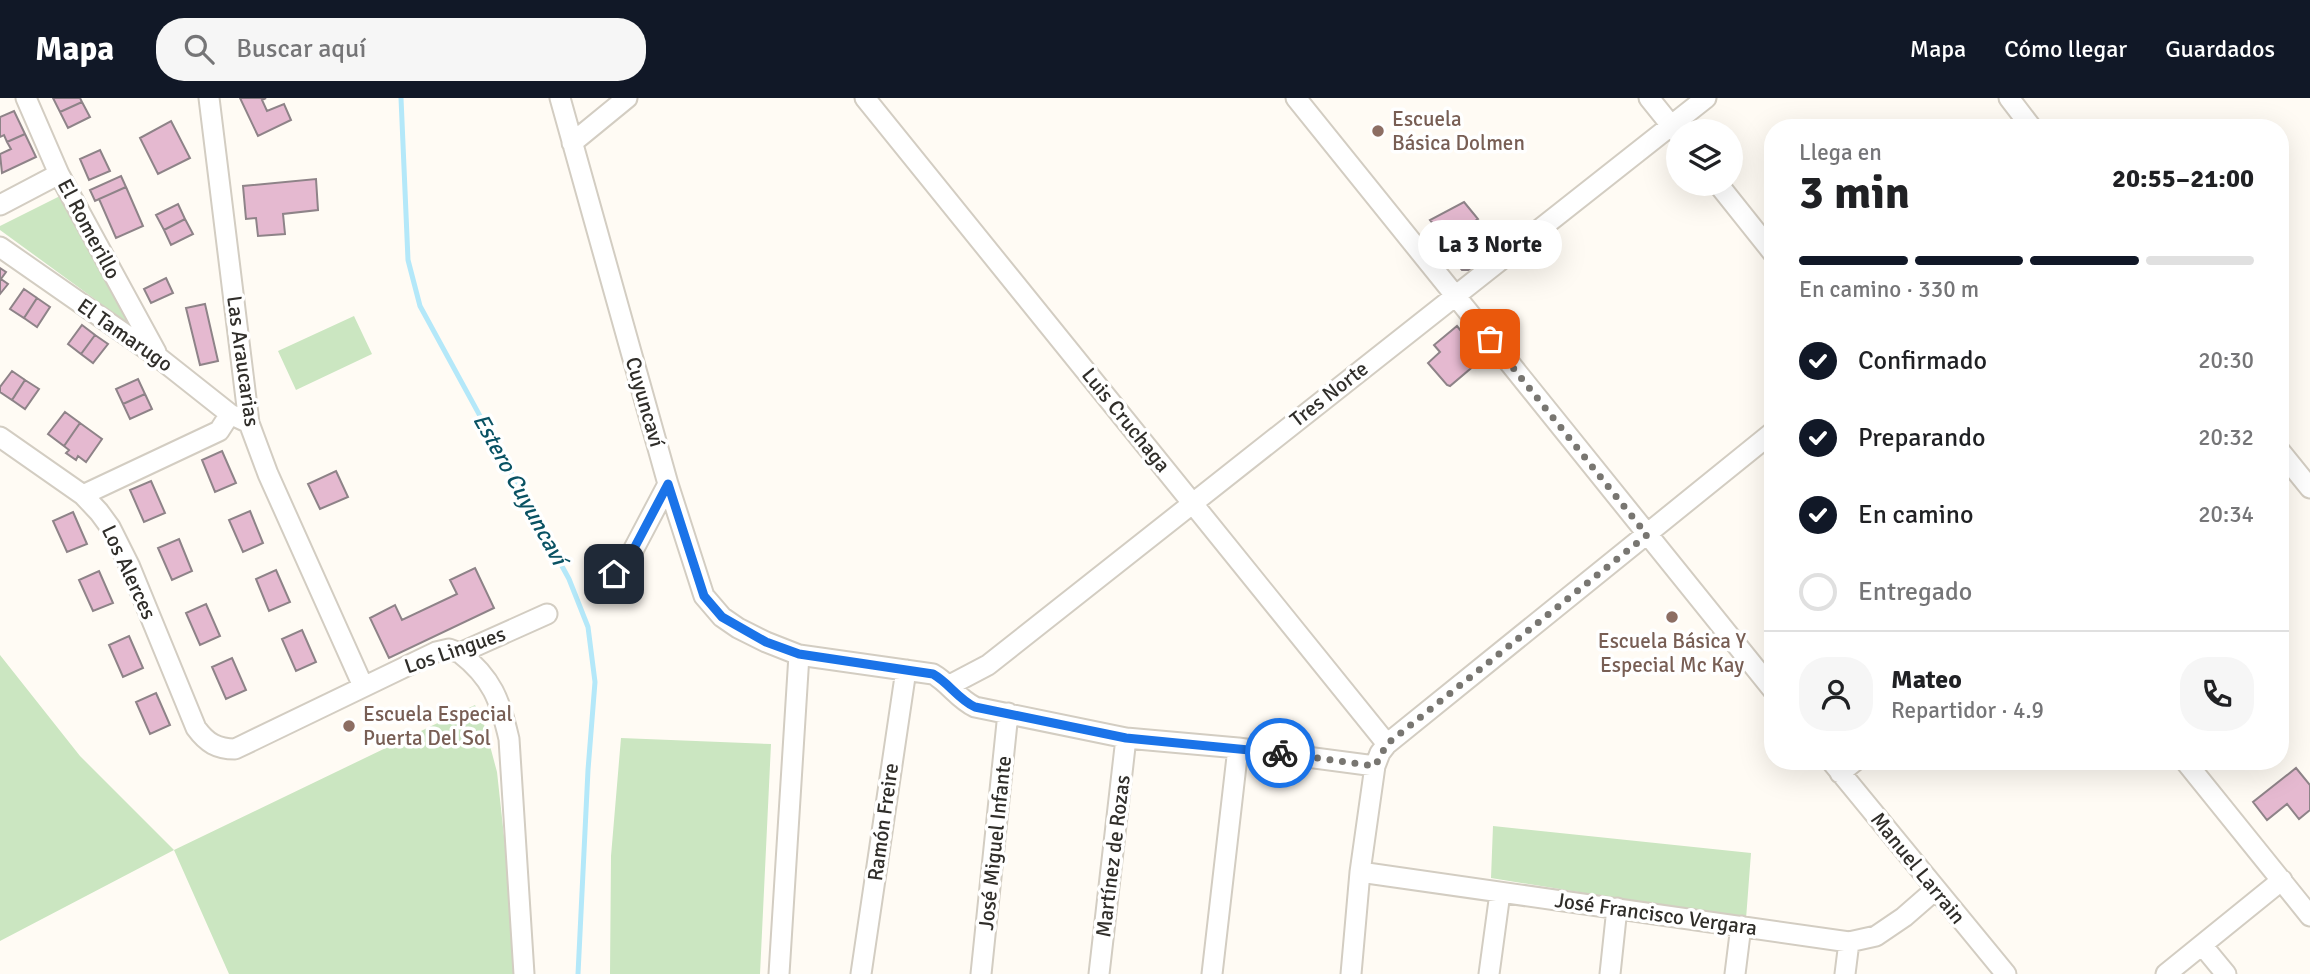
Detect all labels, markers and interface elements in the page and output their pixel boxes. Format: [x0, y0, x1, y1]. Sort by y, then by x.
search box [156, 18, 646, 81]
text: Mapa [35, 29, 114, 70]
icon: search [180, 30, 218, 68]
text: Buscar aquí [236, 33, 366, 65]
text: Mapa [1910, 34, 1966, 64]
text: Cómo llegar [2004, 34, 2127, 64]
text: Guardados [2165, 34, 2275, 64]
place label: Escuela Básica Dolmen [1392, 106, 1525, 156]
map controls [1666, 119, 1743, 196]
button: layers [1666, 119, 1743, 196]
marker: Escuela Básica Dolmen [1370, 123, 1386, 139]
text: Llega en [1799, 138, 1882, 167]
text: 20:55–21:00 [2112, 163, 2254, 195]
text: 3 min [1799, 165, 1910, 221]
street label: El Romerillo [52, 174, 126, 284]
callout: La 3 Norte [1418, 220, 1562, 269]
text: La 3 Norte [1438, 230, 1542, 259]
text: En camino · 330 m [1799, 275, 1979, 304]
street label: El Tamarugo [72, 293, 178, 377]
street label: Las Araucarias [221, 294, 265, 428]
pin [1460, 309, 1520, 369]
icon: bag [1471, 320, 1509, 358]
icon: check [1799, 342, 1837, 380]
text: Confirmado [1858, 345, 1987, 377]
text: 20:30 [2198, 346, 2254, 375]
street label: Cuyuncaví [620, 354, 670, 450]
street label: Tres Norte [1285, 355, 1373, 433]
street label: Luis Cruchaga [1076, 363, 1176, 477]
water label: Estero Cuyuncaví [466, 408, 575, 573]
icon: check [1799, 419, 1837, 457]
text: Preparando [1858, 422, 1985, 454]
text: 20:32 [2198, 423, 2254, 452]
icon: check [1799, 496, 1837, 534]
text: En camino [1858, 499, 1974, 531]
text: 20:34 [2198, 500, 2254, 529]
street label: Los Alerces [96, 521, 162, 623]
pin [584, 544, 644, 604]
icon: home [595, 555, 633, 593]
text: Entregado [1858, 576, 1972, 608]
marker: Escuela Básica Y Especial Mc Kay [1664, 609, 1680, 625]
street label: Los Lingues [401, 621, 509, 679]
place label: Escuela Básica Y Especial Mc Kay [1598, 628, 1747, 678]
button: person [1799, 657, 1873, 731]
button: phone [2180, 657, 2254, 731]
text: Mateo [1891, 664, 1962, 696]
text: Repartidor · 4.9 [1891, 696, 2044, 725]
place label: Escuela Especial Puerta Del Sol [363, 701, 513, 751]
marker: Escuela Especial Puerta Del Sol [341, 718, 357, 734]
courier [1245, 718, 1315, 788]
icon: bike [1261, 734, 1299, 772]
street label: José Miguel Infante [973, 754, 1017, 932]
street label: Ramón Freire [862, 761, 904, 883]
street label: Martínez de Rozas [1090, 773, 1136, 939]
street label: Manuel Larrain [1865, 807, 1971, 929]
street label: José Francisco Vergara [1553, 887, 1759, 941]

